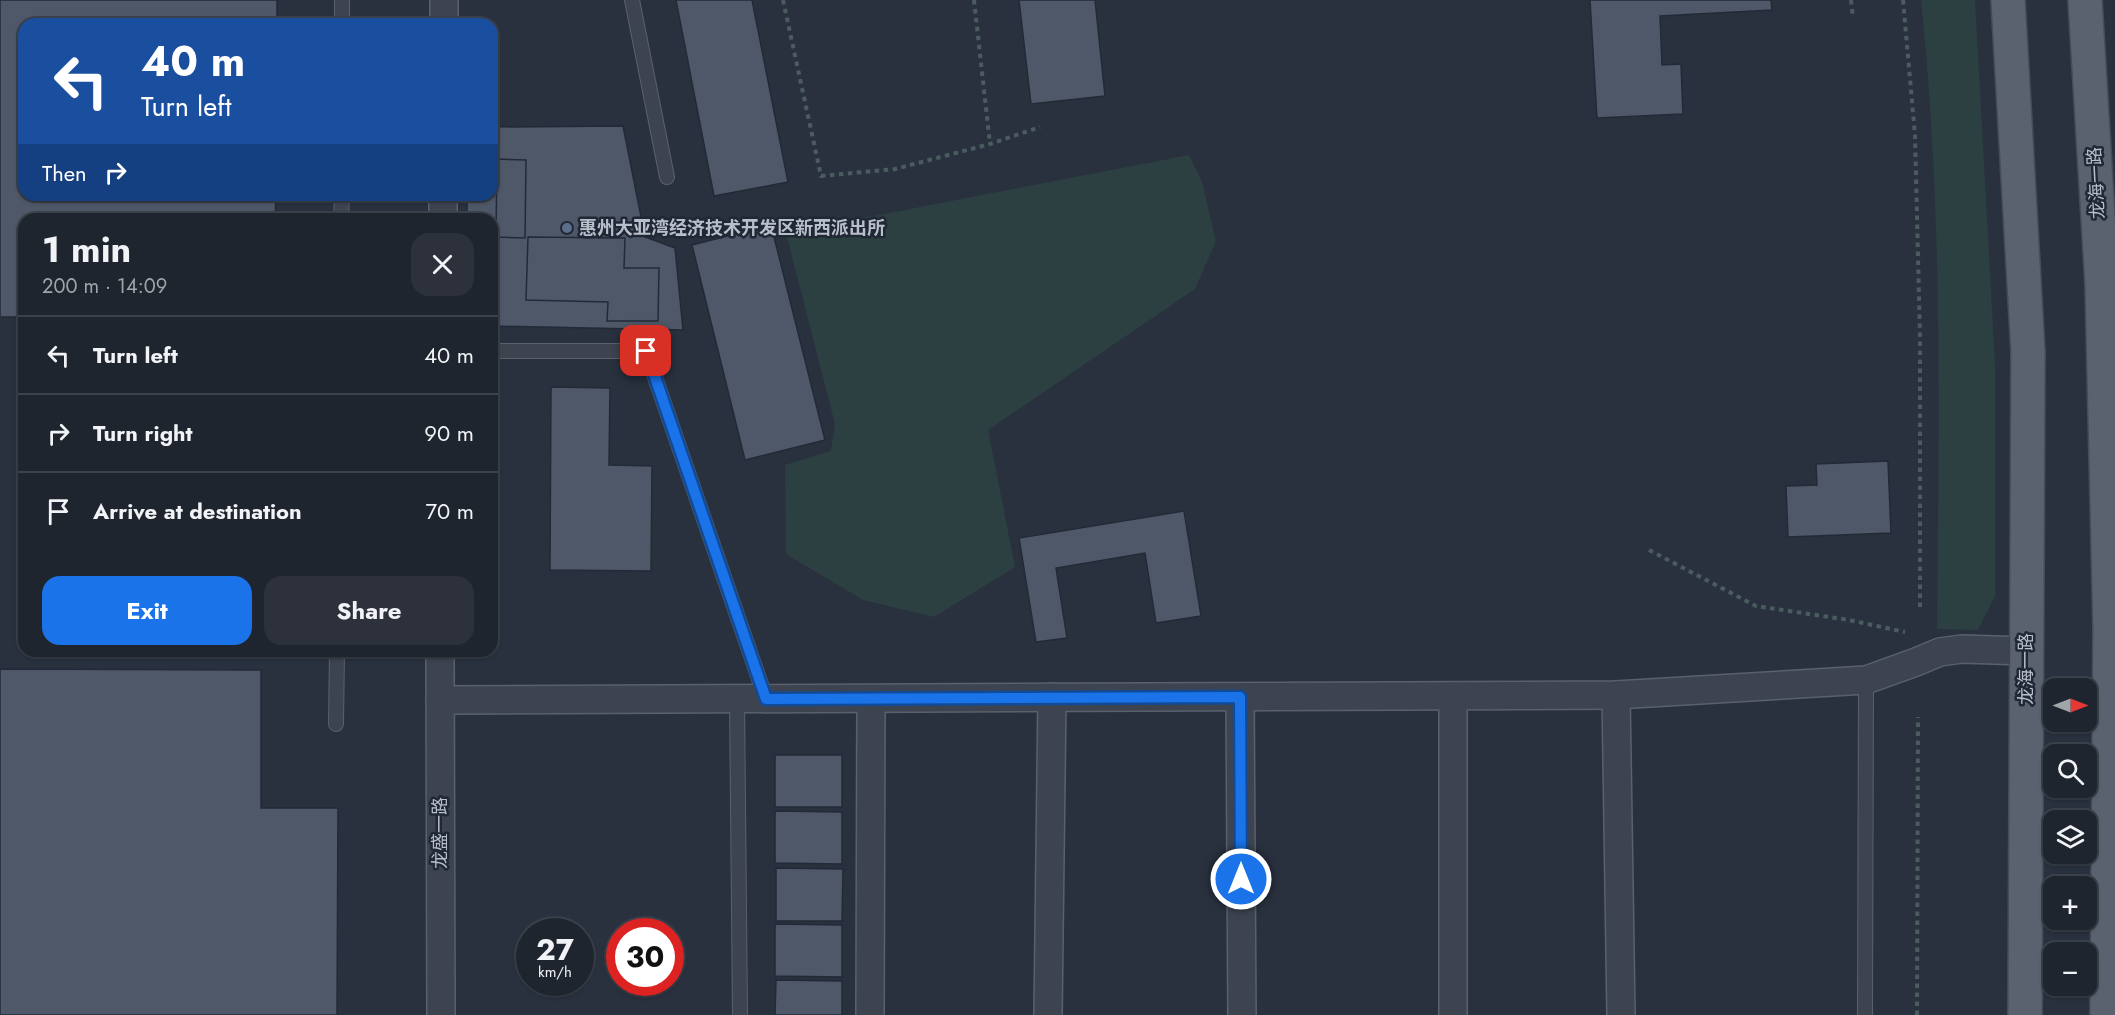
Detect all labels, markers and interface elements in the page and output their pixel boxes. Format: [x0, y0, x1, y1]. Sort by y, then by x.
text: 40 m [141, 31, 245, 92]
icon: left [42, 42, 120, 120]
text: Turn left [141, 87, 231, 126]
street label: 龙海一路 [2081, 146, 2111, 220]
icon: right [99, 156, 132, 189]
text: Then [42, 157, 87, 189]
place label: 惠州大亚湾经济技术开发区新西派出所 [579, 215, 885, 241]
marker: 惠州大亚湾经济技术开发区新西派出所 [560, 221, 574, 235]
text: 1 min [42, 223, 131, 275]
button: close [411, 233, 474, 296]
text: 200 m · 14:09 [42, 272, 167, 301]
pin [620, 325, 671, 376]
icon: arrive [629, 334, 662, 367]
icon: left [42, 339, 75, 372]
text: Turn left [93, 339, 178, 371]
text: 40 m [424, 339, 474, 371]
icon: right [42, 417, 75, 450]
text: Turn right [93, 417, 193, 449]
text: 90 m [424, 417, 474, 449]
icon: arrive [42, 495, 75, 528]
text: Arrive at destination [93, 495, 302, 527]
text: 70 m [425, 495, 474, 527]
button: Exit [42, 576, 252, 645]
button: Share [264, 576, 474, 645]
street label: 龙海一路 [2013, 633, 2039, 705]
north arrow [2043, 678, 2097, 732]
map controls [2043, 678, 2097, 996]
button: search [2043, 744, 2097, 798]
street label: 龙盛一路 [427, 797, 453, 869]
button: layers [2043, 810, 2097, 864]
position arrow [1209, 847, 1273, 911]
button: + [2043, 876, 2097, 930]
speed limit sign: 30 [606, 918, 684, 996]
text: 27 [536, 928, 574, 971]
button: − [2043, 942, 2097, 996]
text: km/h [538, 961, 572, 983]

